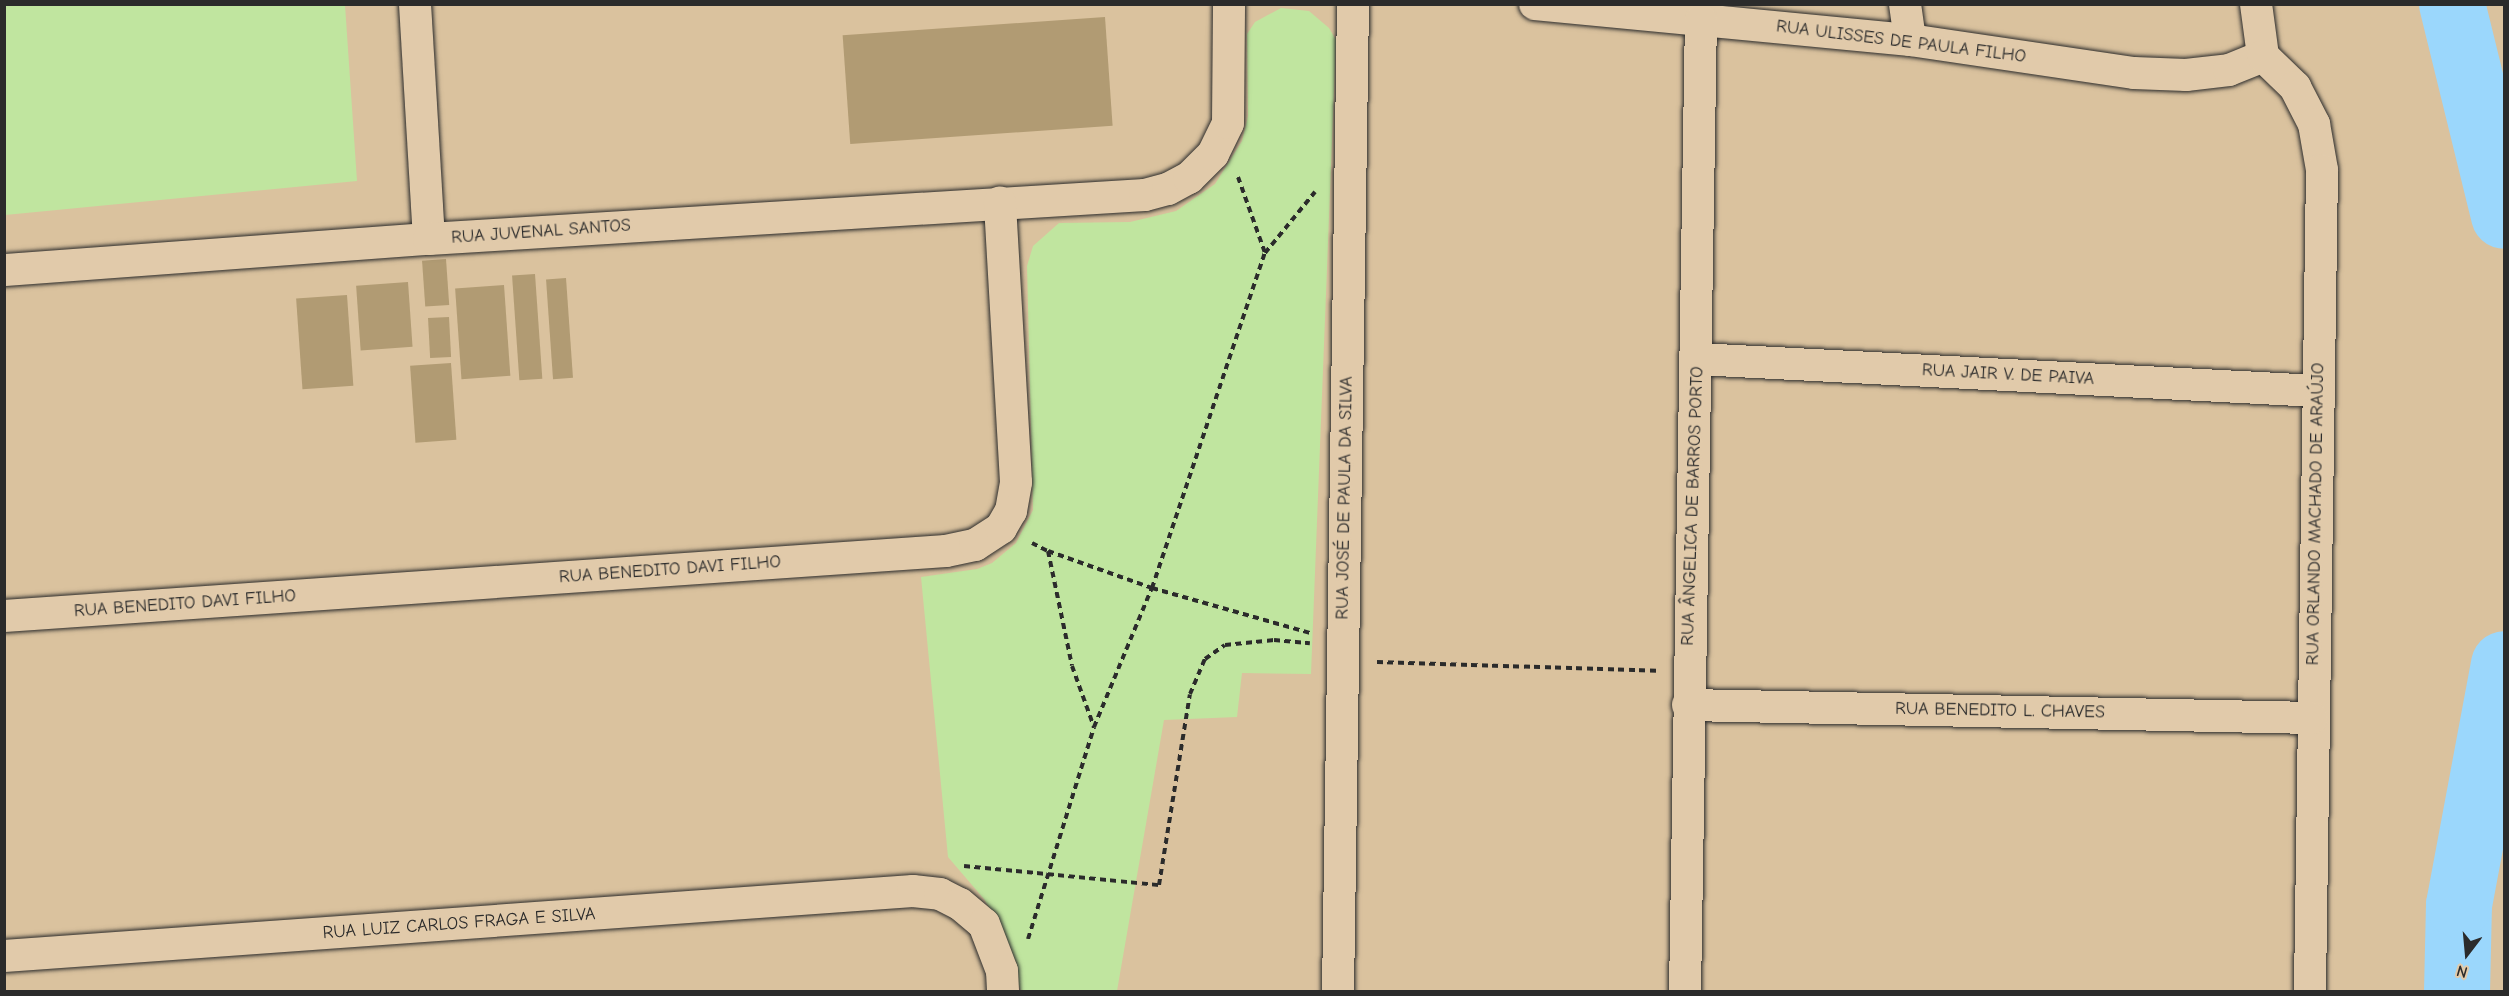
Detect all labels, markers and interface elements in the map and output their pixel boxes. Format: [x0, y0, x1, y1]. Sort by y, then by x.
street label: RUA ULISSES DE PAULA FILHO [1775, 16, 2027, 68]
street label: RUA JUVENAL SANTOS [451, 215, 631, 249]
street label: RUA JAIR V. DE PAIVA [1921, 360, 2095, 390]
street label: RUA ORLANDO MACHADO DE ARAÚJO [2303, 362, 2329, 666]
street label: RUA ÂNGELICA DE BARROS PORTO [1677, 366, 1709, 646]
street label: RUA JOSÉ DE PAULA DA SILVA [1332, 376, 1358, 620]
street label: RUA BENEDITO DAVI FILHO [558, 551, 782, 589]
street label: RUA BENEDITO DAVI FILHO [73, 585, 297, 623]
street label: RUA BENEDITO L. CHAVES [1895, 698, 2105, 724]
street label: RUA LUIZ CARLOS FRAGA E SILVA [322, 904, 596, 944]
north arrow [2437, 924, 2497, 984]
text: N [2455, 961, 2470, 981]

